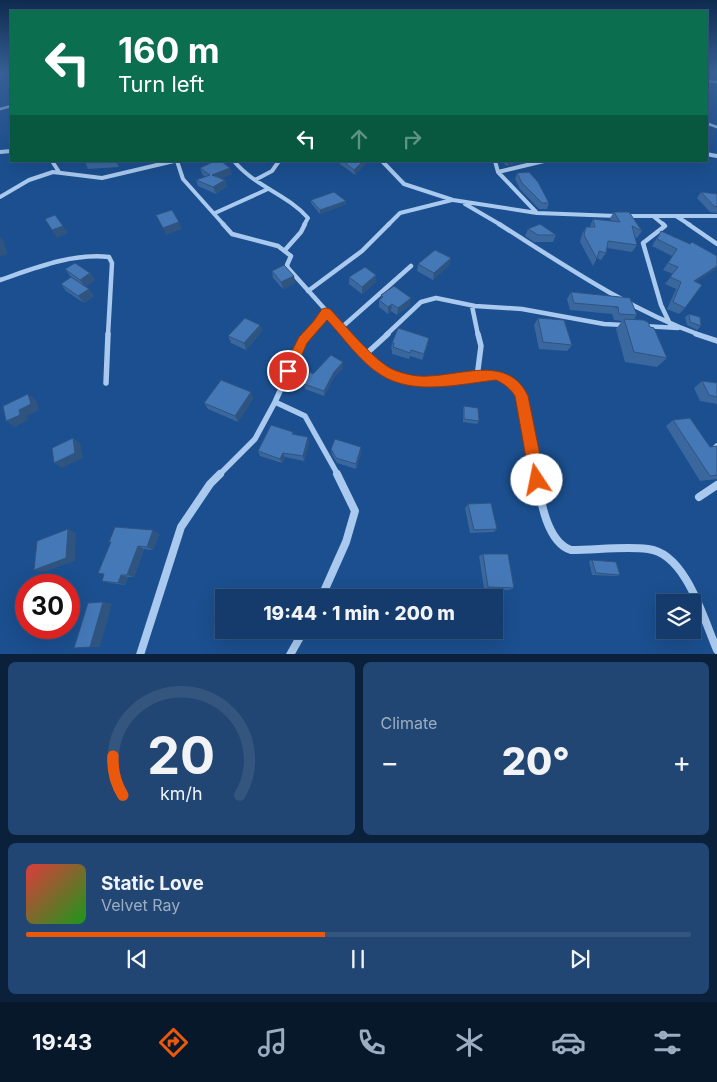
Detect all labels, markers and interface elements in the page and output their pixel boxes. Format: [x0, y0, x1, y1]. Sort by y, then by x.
text: 160 m [118, 29, 220, 71]
icon: left [35, 30, 100, 95]
text: Turn left [118, 71, 204, 97]
icon: left [292, 125, 320, 153]
icon: ahead [345, 125, 373, 153]
icon: right [398, 125, 426, 153]
pin [267, 350, 309, 392]
icon: arrive [274, 357, 302, 385]
position arrow [510, 453, 562, 505]
speed limit sign: 30 [15, 574, 80, 639]
map controls [656, 594, 701, 639]
button: layers [656, 594, 701, 639]
text: 19:44 · 1 min · 200 m [263, 602, 455, 625]
text: Climate [381, 713, 437, 733]
text: 20 [147, 724, 215, 787]
text: 20° [502, 738, 570, 784]
text: − [381, 745, 399, 779]
text: + [672, 745, 691, 779]
text: km/h [160, 783, 202, 804]
text: Static Love [101, 872, 204, 895]
text: Velvet Ray [101, 895, 180, 915]
icon: previous [123, 945, 151, 973]
icon: pause [344, 945, 372, 973]
icon: next [566, 945, 594, 973]
icon: directions [156, 1025, 191, 1060]
icon: music [255, 1025, 290, 1060]
icon: phone [354, 1025, 389, 1060]
icon: climate [452, 1025, 487, 1060]
icon: car [551, 1025, 586, 1060]
icon: filters [650, 1025, 685, 1060]
text: 19:43 [32, 1029, 92, 1055]

